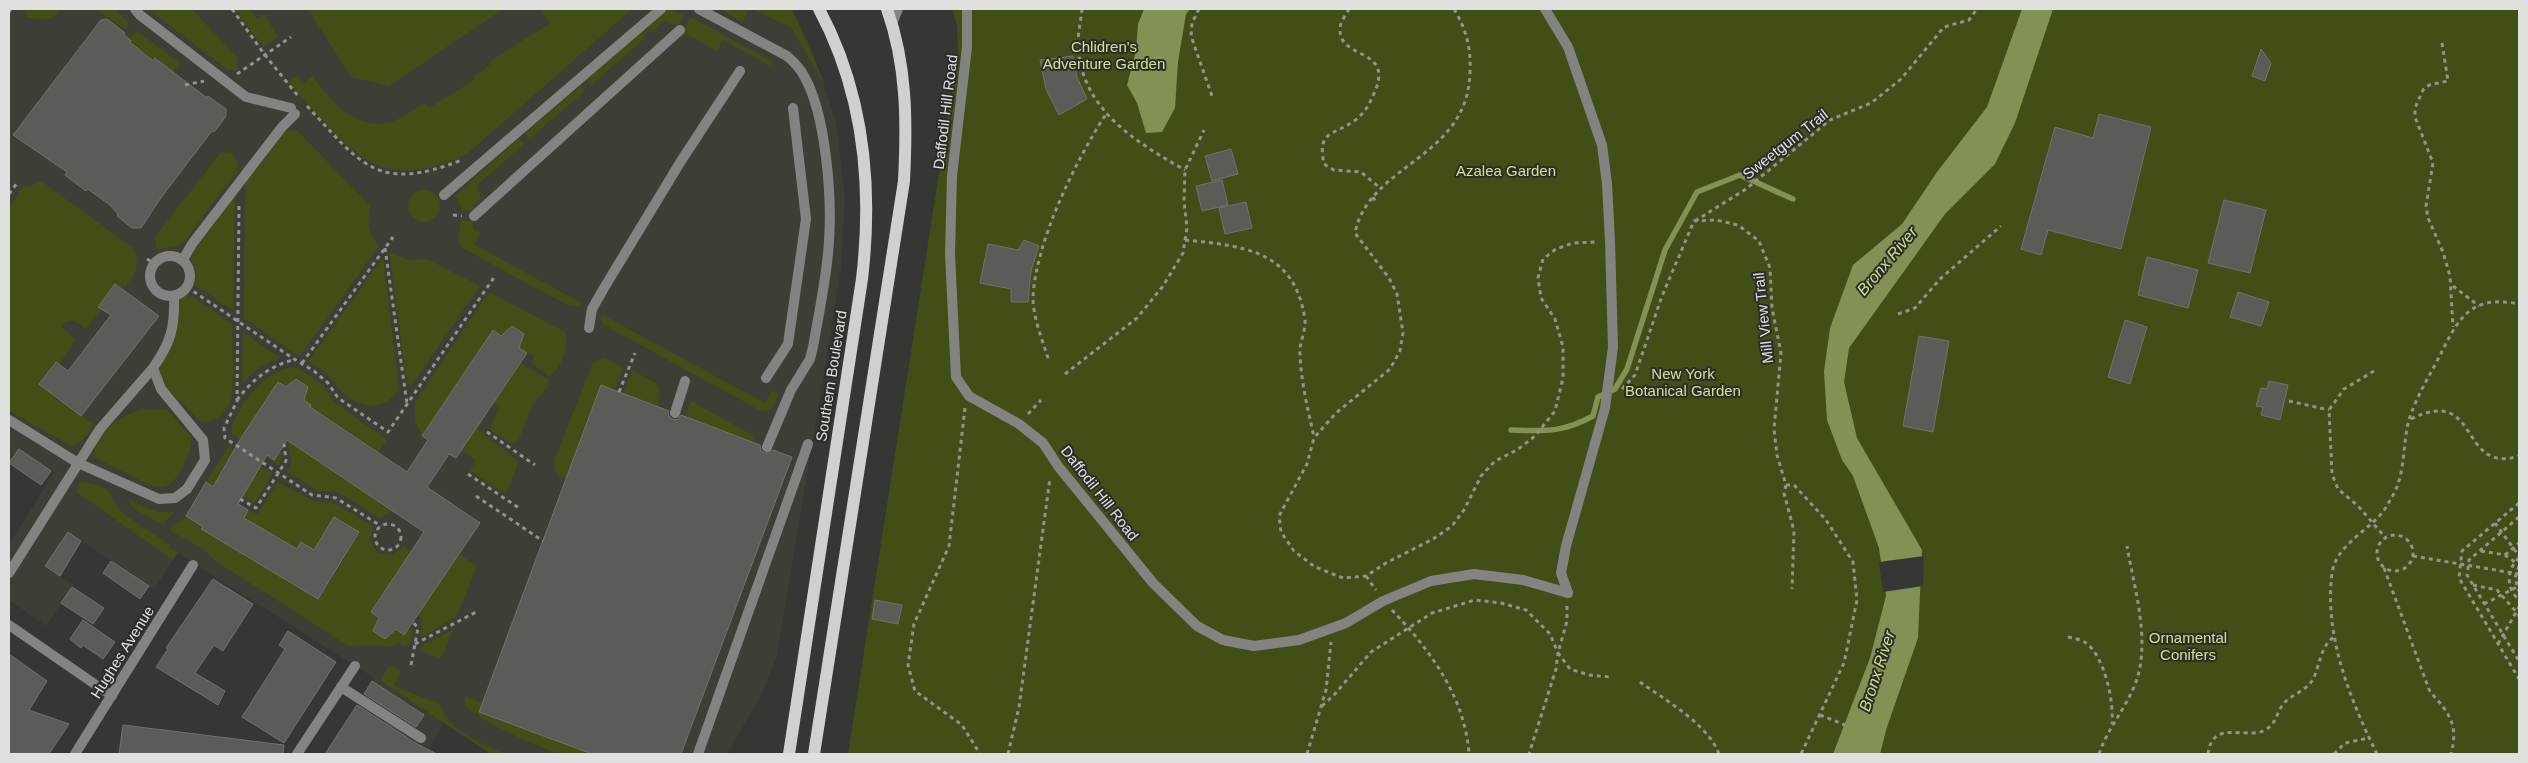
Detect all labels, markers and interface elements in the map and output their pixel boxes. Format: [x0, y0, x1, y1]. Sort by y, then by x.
park label: Chlidren's Adventure Garden [1043, 38, 1165, 72]
street label: Daffodil Hill Road [930, 54, 960, 170]
street label: Sweetgum Trail [1739, 105, 1831, 183]
park label: Azalea Garden [1456, 162, 1556, 179]
water label: Bronx River [1854, 223, 1921, 298]
street label: Mill View Trail [1750, 272, 1776, 364]
street label: Southern Boulevard [812, 309, 850, 443]
park label: New York Botanical Garden [1625, 365, 1741, 399]
street label: Daffodil Hill Road [1058, 442, 1142, 544]
street label: Hughes Avenue [87, 603, 157, 701]
water label: Bronx River [1856, 628, 1898, 713]
park label: Ornamental Conifers [2149, 629, 2227, 663]

